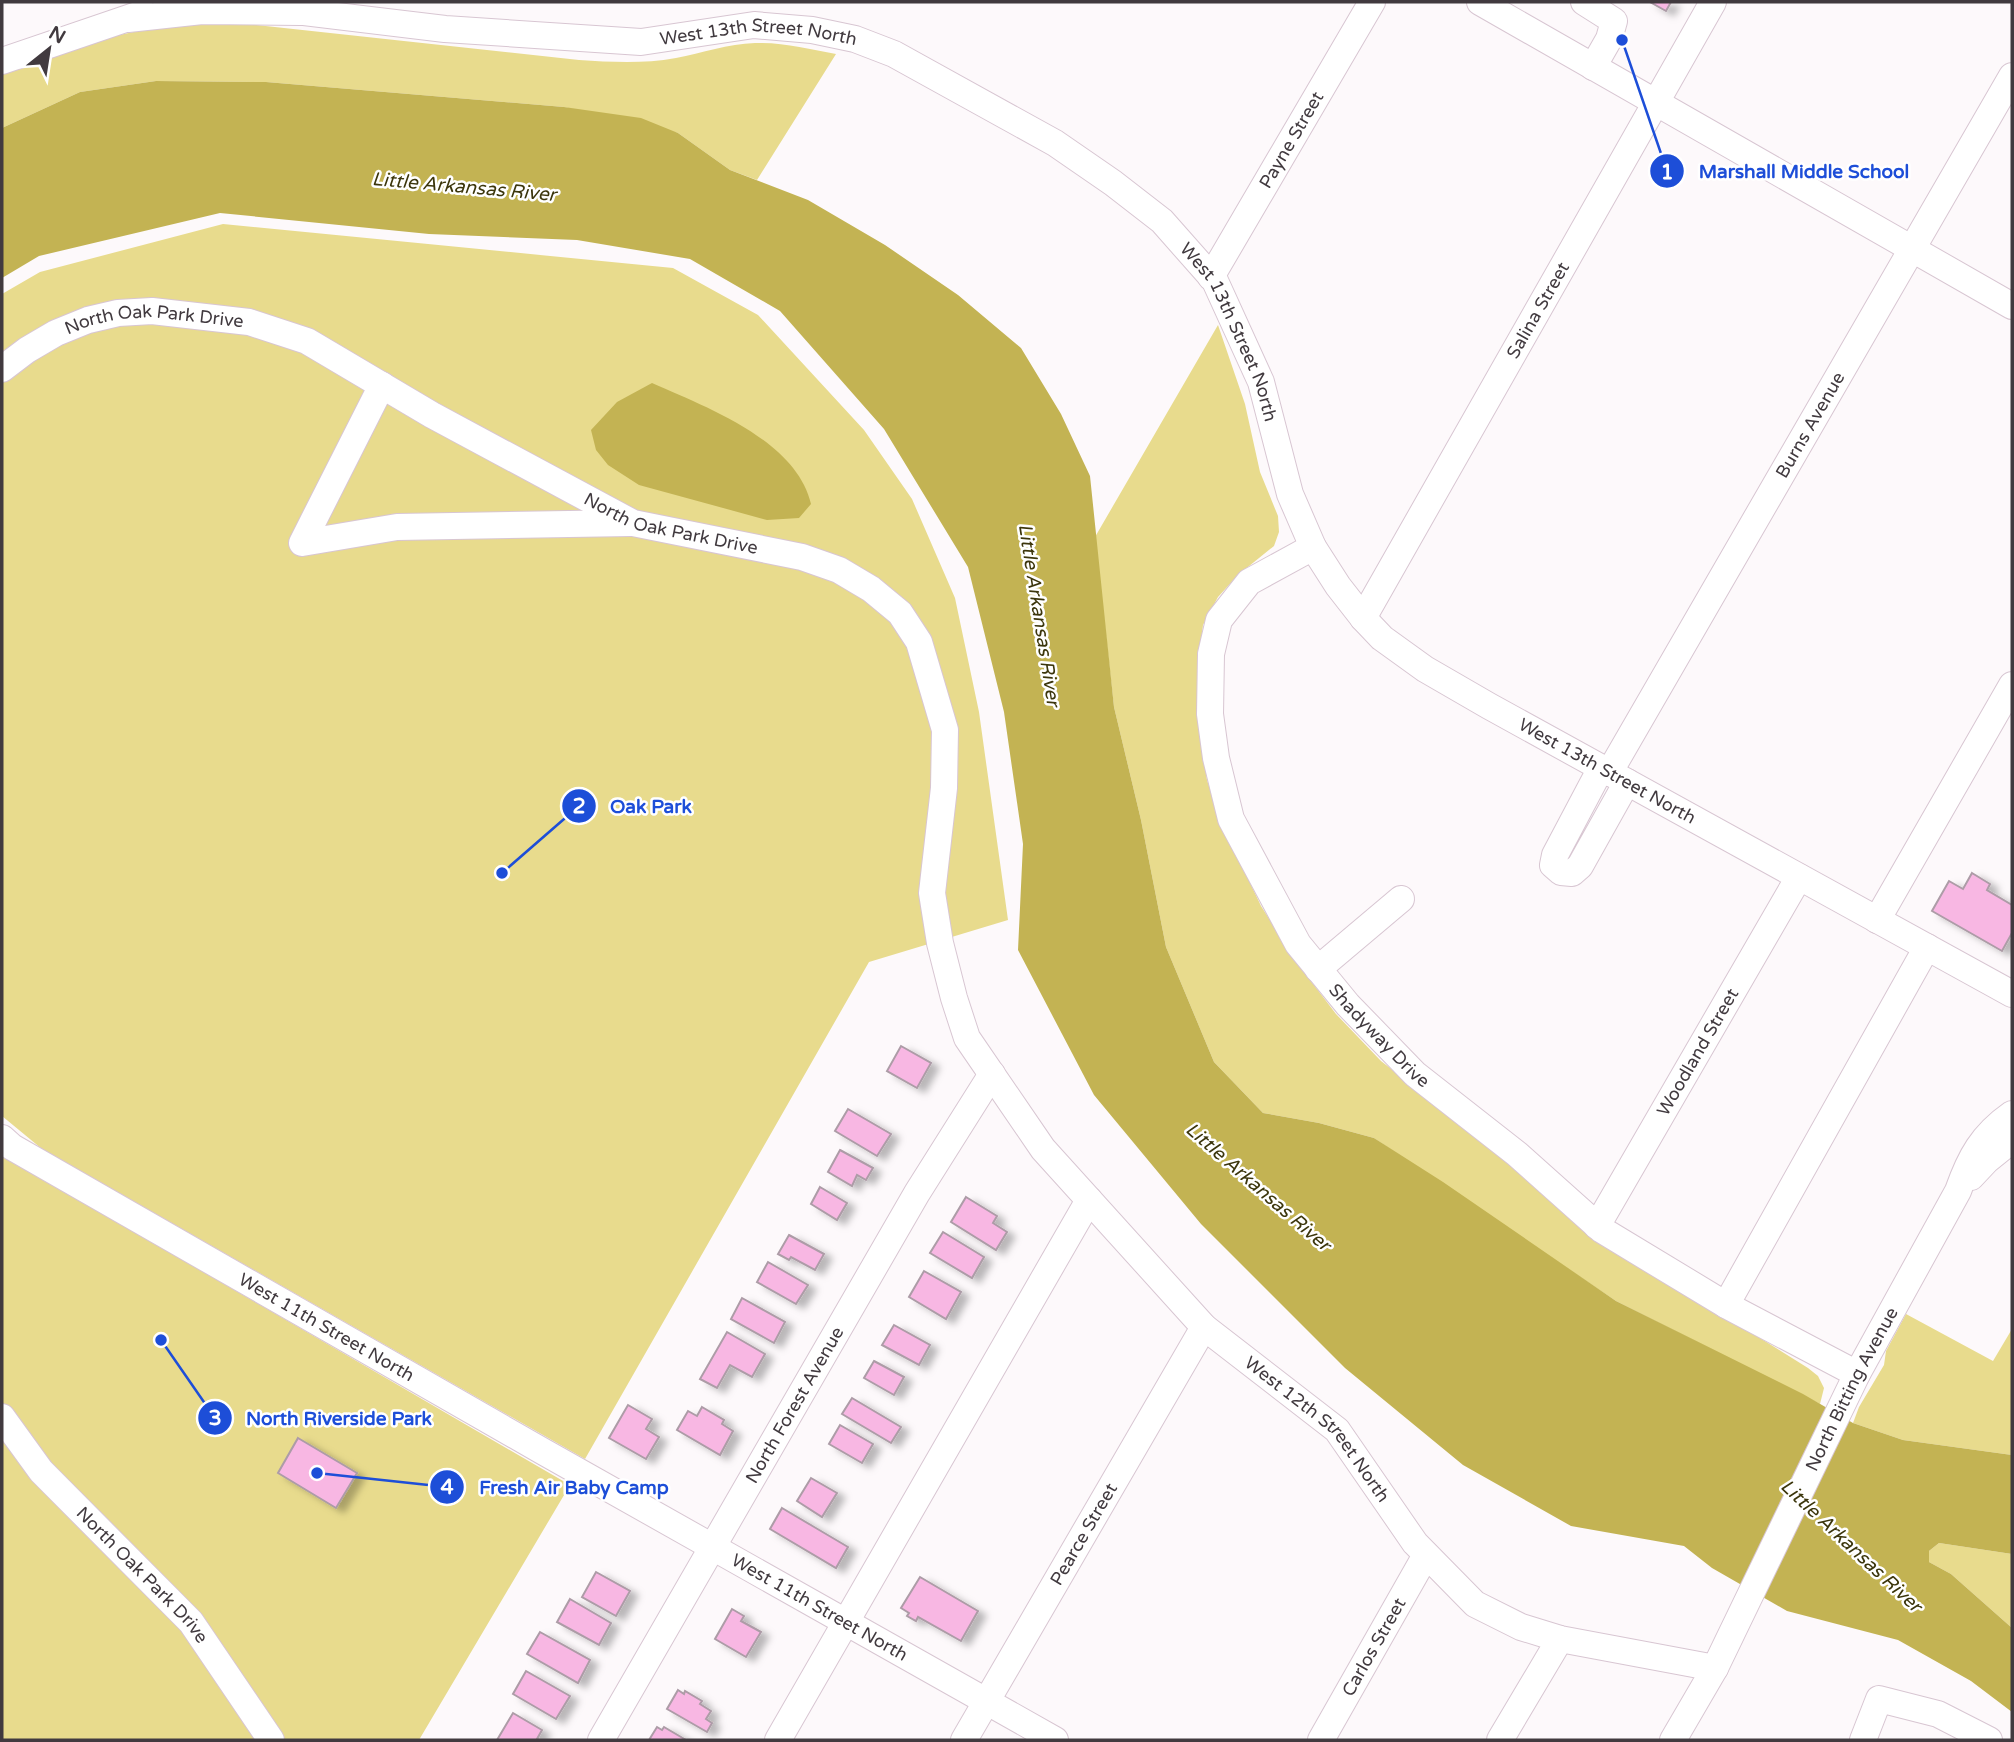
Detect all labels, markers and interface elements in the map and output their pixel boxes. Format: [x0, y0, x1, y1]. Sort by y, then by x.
north arrow [14, 14, 84, 84]
street label: West 13th Street North [658, 14, 859, 50]
text: N [45, 22, 69, 48]
street label: Payne Street [1254, 87, 1328, 192]
callout: Marshall Middle School [1649, 151, 1923, 191]
text: 1 [1660, 160, 1674, 185]
text: Marshall Middle School [1699, 161, 1909, 183]
water label: Little Arkansas River [371, 168, 560, 206]
street label: West 13th Street North [1175, 238, 1282, 424]
street label: Salina Street [1502, 258, 1574, 362]
street label: North Oak Park Drive [61, 300, 245, 339]
street label: Burns Avenue [1771, 368, 1850, 482]
street label: North Oak Park Drive [580, 488, 760, 559]
water label: Little Arkansas River [1014, 522, 1065, 711]
street label: West 13th Street North [1515, 713, 1700, 829]
callout: Oak Park [561, 786, 706, 826]
text: 2 [572, 794, 586, 819]
text: Oak Park [610, 796, 693, 818]
street label: Shadyway Drive [1324, 979, 1434, 1092]
street label: Woodland Street [1652, 984, 1743, 1120]
water label: Little Arkansas River [1181, 1118, 1337, 1258]
street label: West 11th Street North [235, 1268, 418, 1386]
street label: North Bitting Avenue [1801, 1303, 1903, 1475]
street label: North Forest Avenue [741, 1323, 848, 1487]
street label: West 12th Street North [1240, 1352, 1394, 1506]
callout: North Riverside Park [197, 1398, 446, 1438]
text: 3 [208, 1406, 222, 1431]
text: North Riverside Park [246, 1408, 433, 1430]
callout: Fresh Air Baby Camp [430, 1467, 682, 1507]
text: 4 [440, 1475, 454, 1500]
water label: Little Arkansas River [1776, 1475, 1928, 1619]
text: Fresh Air Baby Camp [479, 1477, 669, 1500]
street label: Pearce Street [1045, 1479, 1122, 1589]
street label: North Oak Park Drive [72, 1502, 213, 1647]
street label: West 11th Street North [727, 1549, 912, 1666]
street label: Carlos Street [1337, 1594, 1411, 1700]

